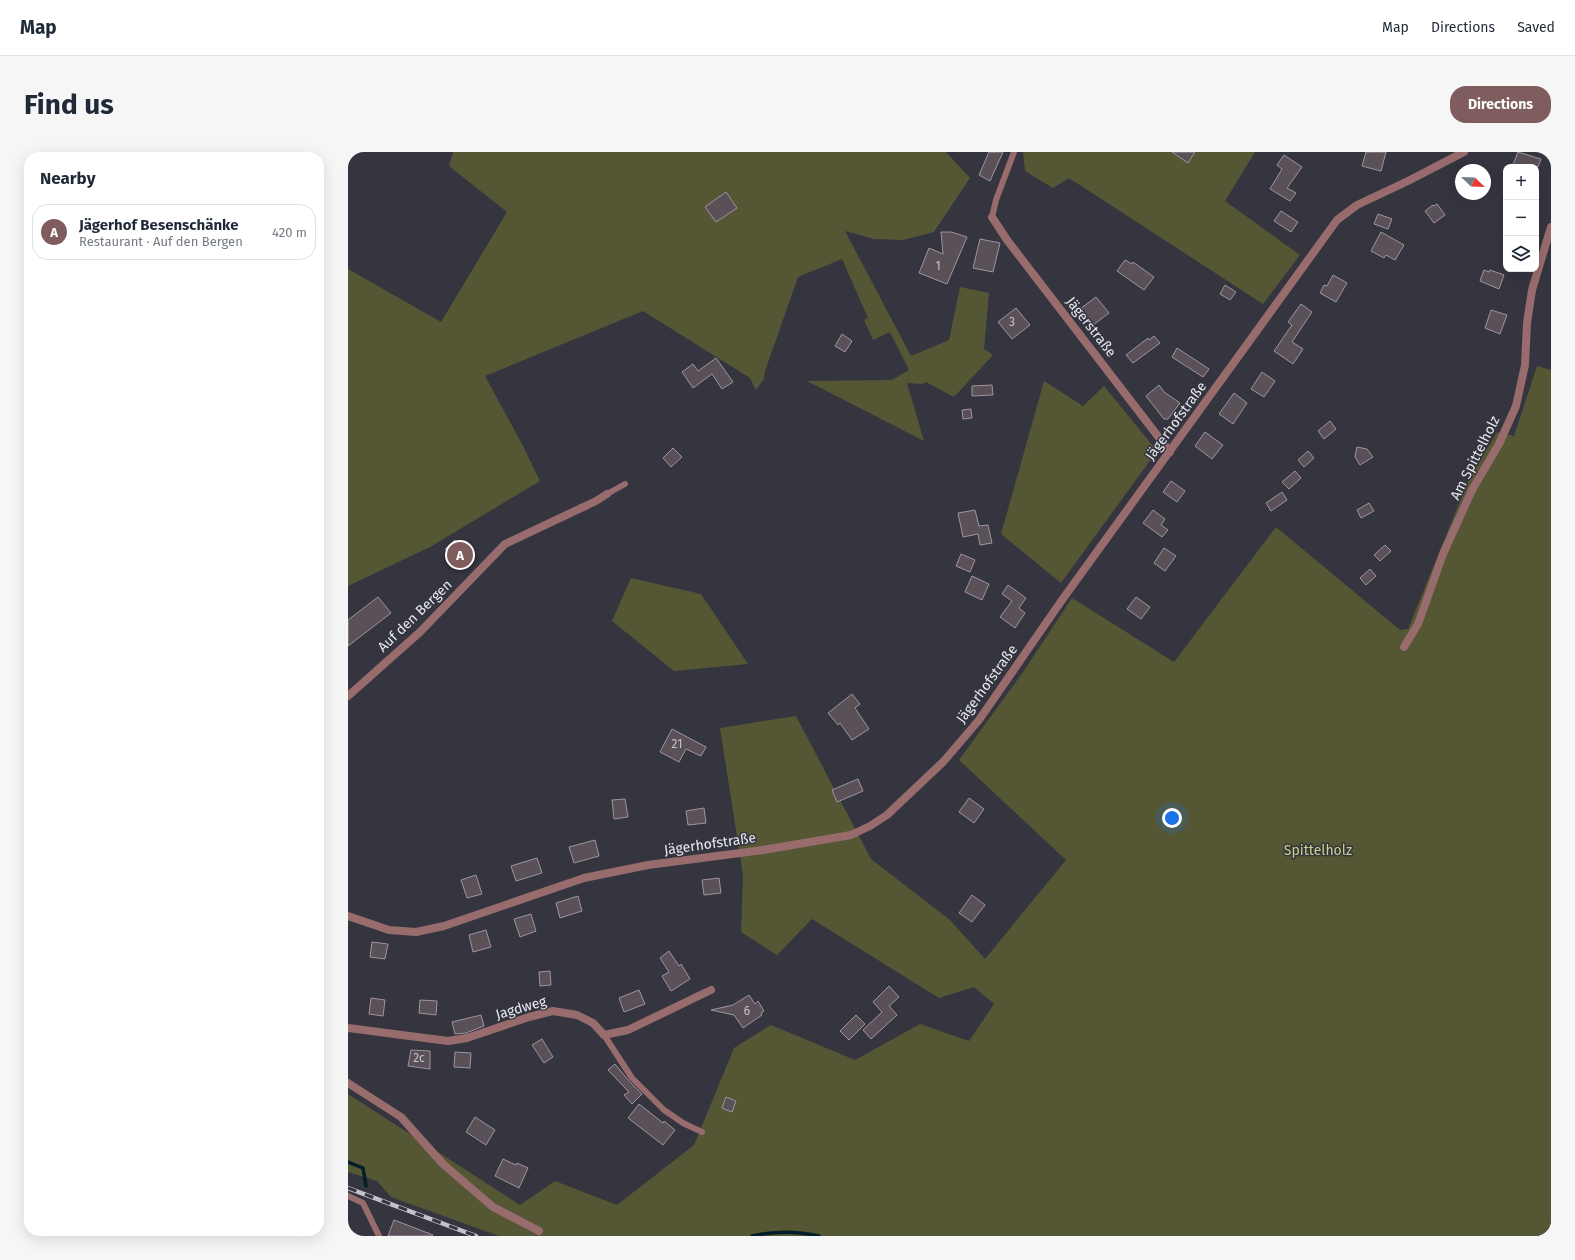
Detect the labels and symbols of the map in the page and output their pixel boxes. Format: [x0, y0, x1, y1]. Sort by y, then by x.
north arrow [1455, 164, 1491, 200]
house number: 1 [935, 259, 941, 273]
street label: Jägerstraße [1062, 294, 1120, 360]
house number: 3 [1009, 315, 1015, 329]
street label: Jägerhofstraße [1142, 378, 1210, 464]
street label: Am Spittelholz [1447, 413, 1503, 503]
pin: A [447, 540, 473, 570]
street label: Auf den Bergen [374, 576, 456, 656]
street label: Jägerhofstraße [953, 641, 1021, 727]
house number: 21 [672, 737, 682, 751]
your location [1162, 808, 1182, 828]
street label: Jägerhofstraße [663, 829, 757, 859]
park label: Spittelholz [1284, 842, 1352, 859]
street label: Jagdweg [494, 992, 549, 1023]
house number: 6 [744, 1004, 750, 1018]
house number: 2c [413, 1051, 425, 1065]

